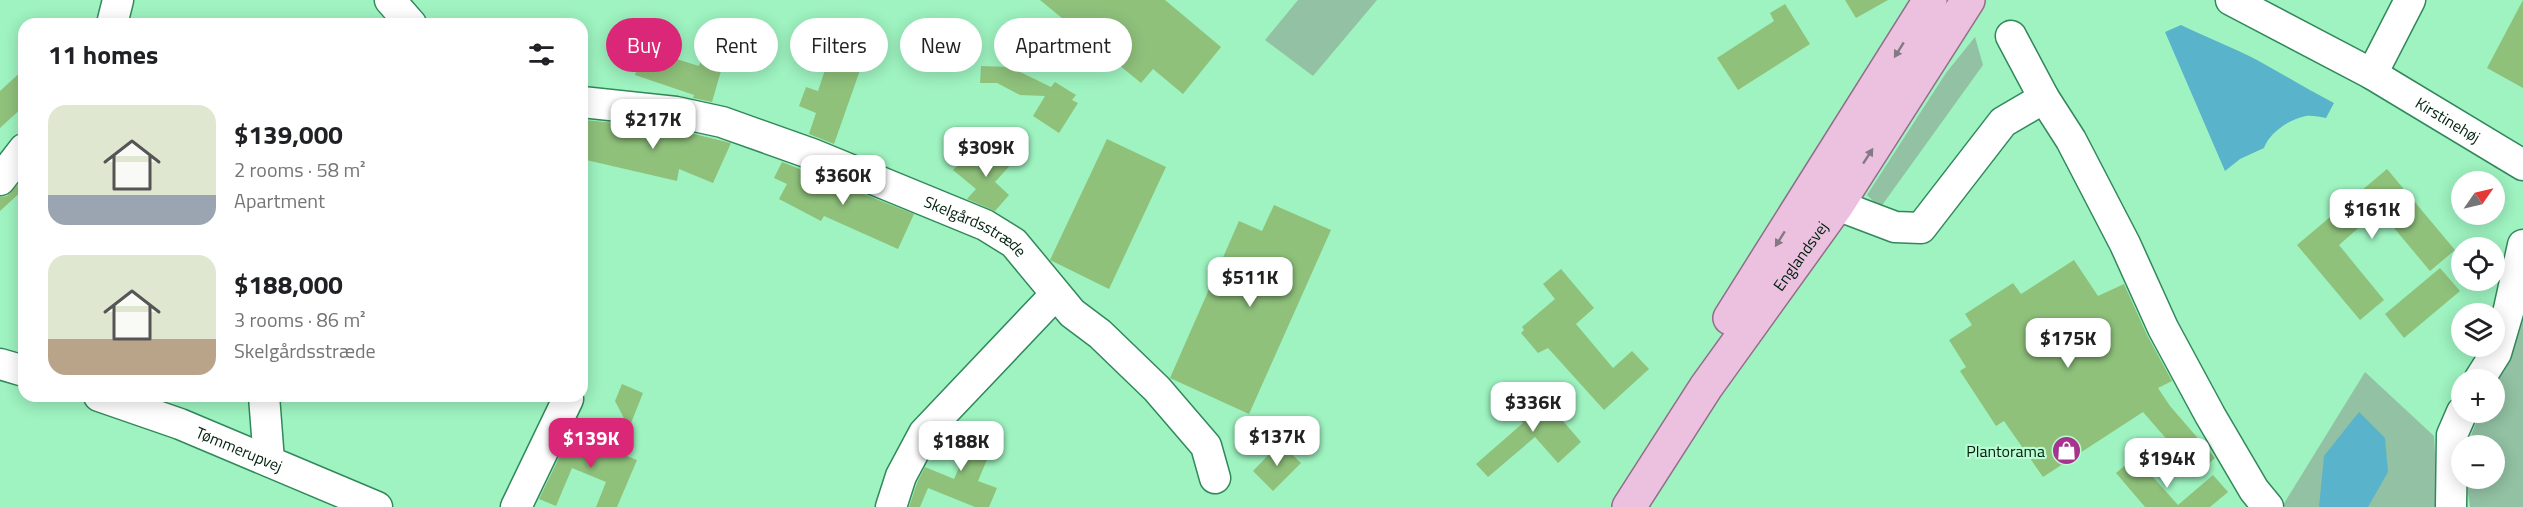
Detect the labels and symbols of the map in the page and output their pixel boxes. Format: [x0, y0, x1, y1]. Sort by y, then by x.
one-way arrow [1894, 41, 1905, 58]
street label: Kirstinehøj [2411, 91, 2485, 149]
pin: $217K [611, 99, 695, 150]
pin: $309K [944, 127, 1028, 178]
one-way arrow [1863, 148, 1874, 164]
pin: $360K [801, 155, 885, 206]
north arrow [2451, 171, 2505, 225]
street label: Skelgårdsstræde [920, 189, 1032, 262]
pin: $161K [2330, 189, 2414, 240]
street label: Englandsvej [1767, 216, 1834, 296]
one-way arrow [1775, 231, 1786, 247]
pin: $511K [1208, 257, 1292, 308]
pin: $175K [2026, 318, 2110, 369]
pin: $336K [1491, 382, 1575, 433]
pin: $137K [1235, 416, 1319, 467]
pin: $139K [549, 418, 633, 469]
street label: Tømmerupvej [192, 420, 286, 478]
pin: $188K [919, 421, 1003, 472]
shop icon: Plantorama [2050, 435, 2082, 467]
pin: $194K [2125, 438, 2209, 489]
place label: Plantorama [1966, 439, 2045, 463]

